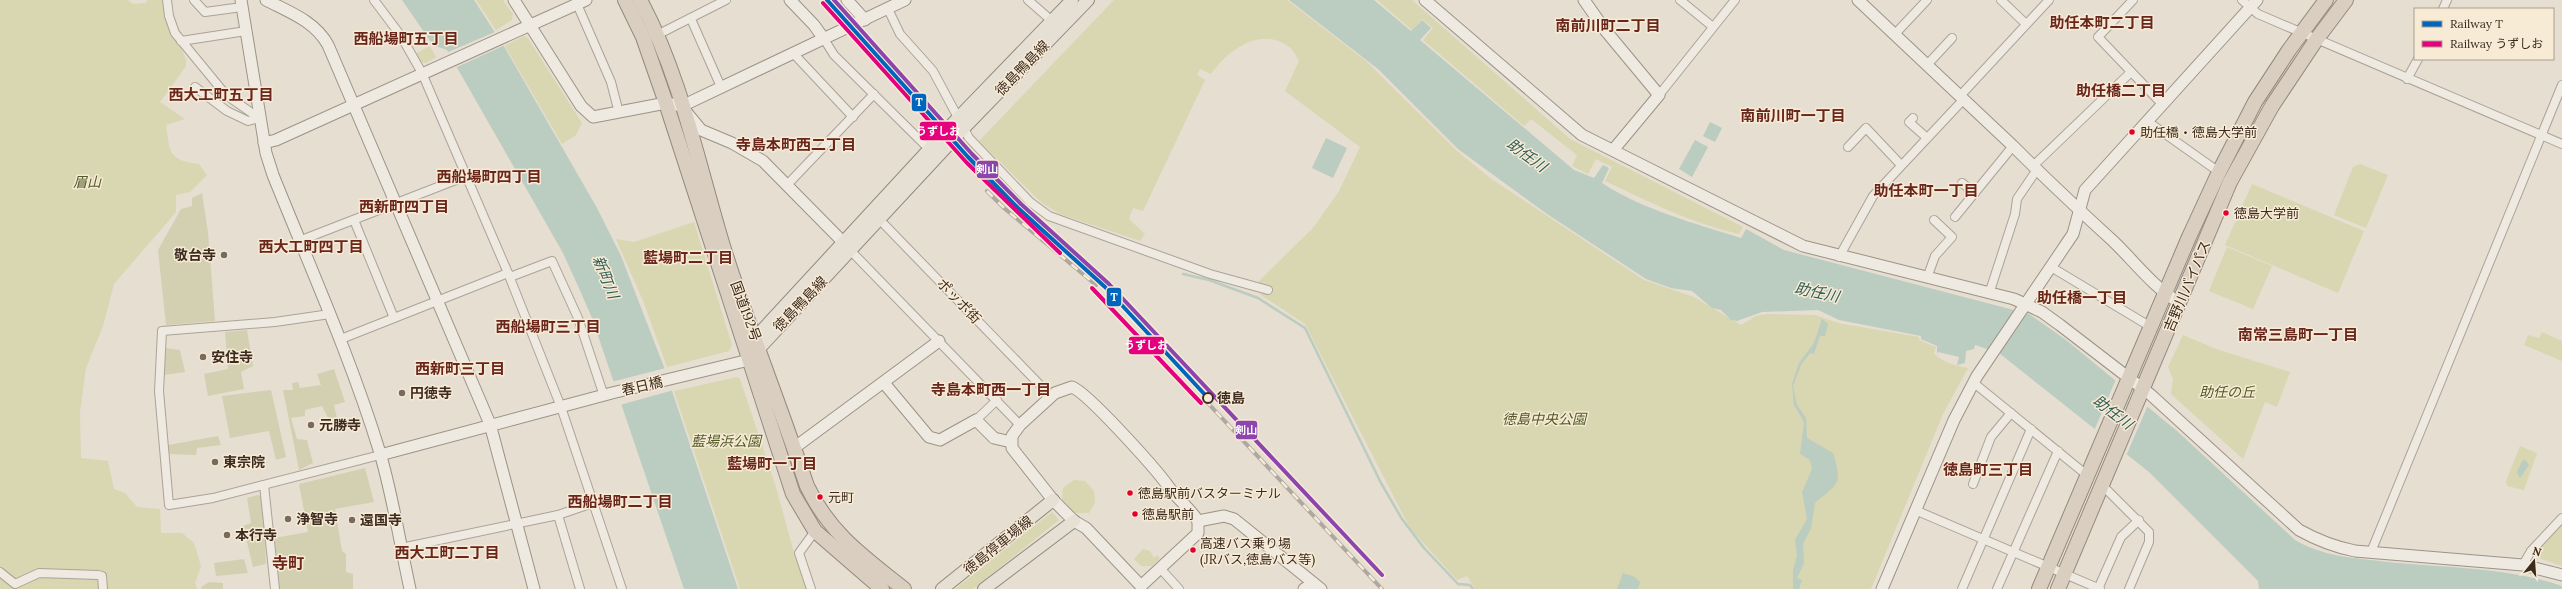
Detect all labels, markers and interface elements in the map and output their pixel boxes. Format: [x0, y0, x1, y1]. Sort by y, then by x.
legend [2414, 8, 2554, 60]
district label: 助任本町二丁目 [2049, 13, 2155, 32]
district label: 南前川町二丁目 [1555, 16, 1661, 35]
text: Railway T [2450, 16, 2503, 31]
district label: 西船場町五丁目 [353, 29, 459, 48]
text: Railway うずしお [2450, 36, 2543, 51]
street label: 徳島鴨島線 [991, 37, 1053, 99]
district label: 助任橋二丁目 [2076, 81, 2166, 100]
district label: 西大工町五丁目 [168, 85, 274, 104]
line badge: T [911, 93, 927, 112]
text: T [915, 95, 923, 109]
district label: 南前川町一丁目 [1740, 106, 1846, 125]
line badge: うずしお [919, 121, 957, 141]
text: うずしお [916, 124, 960, 138]
place label: 助任橋・徳島大学前 [2140, 124, 2257, 141]
marker: 助任橋・徳島大学前 [2127, 127, 2137, 137]
water label: 助任川 [1503, 134, 1552, 177]
district label: 寺島本町西二丁目 [736, 135, 856, 154]
line badge: 剣山 [976, 160, 999, 179]
text: 剣山 [976, 162, 998, 176]
district label: 西船場町四丁目 [436, 167, 542, 186]
park label: 眉山 [73, 173, 102, 191]
district label: 助任本町一丁目 [1873, 181, 1979, 200]
district label: 西新町四丁目 [359, 197, 449, 216]
place label: 徳島大学前 [2234, 205, 2299, 222]
marker: 徳島大学前 [2221, 208, 2231, 218]
district label: 西大工町四丁目 [258, 237, 364, 256]
street label: 吉野川バイパス [2160, 238, 2214, 334]
place label: 敬台寺 [174, 246, 216, 264]
district label: 藍場町二丁目 [643, 248, 733, 267]
marker: 敬台寺 [219, 250, 229, 260]
water label: 新町川 [589, 253, 624, 303]
street label: 徳島鴨島線 [769, 273, 831, 335]
street label: ポッポ街 [933, 275, 985, 327]
street label: 国道192号 [727, 278, 765, 344]
water label: 助任川 [1793, 278, 1843, 306]
line badge: T [1106, 287, 1122, 307]
district label: 助任橋一丁目 [2037, 288, 2127, 307]
text: T [1110, 290, 1118, 304]
district label: 西船場町三丁目 [495, 317, 601, 336]
district label: 南常三島町一丁目 [2238, 325, 2358, 344]
line badge: うずしお [1128, 336, 1165, 355]
text: うずしお [1124, 338, 1168, 352]
place label: 安住寺 [211, 348, 253, 366]
marker: 安住寺 [198, 352, 208, 362]
district label: 西新町三丁目 [415, 359, 505, 378]
street label: 春日橋 [620, 373, 664, 399]
district label: 寺島本町西一丁目 [931, 380, 1051, 399]
park label: 助任の丘 [2199, 383, 2256, 401]
place label: 円徳寺 [410, 384, 452, 402]
marker: 円徳寺 [397, 388, 407, 398]
place label: 徳島 [1217, 389, 1245, 407]
water label: 助任川 [2089, 391, 2138, 434]
marker: 徳島 [1202, 392, 1214, 404]
park label: 徳島中央公園 [1502, 410, 1588, 428]
place label: 元勝寺 [319, 416, 361, 434]
marker: 元勝寺 [306, 420, 316, 430]
line badge: 剣山 [1235, 420, 1258, 440]
text: 剣山 [1235, 423, 1257, 437]
park label: 藍場浜公園 [691, 432, 763, 450]
place label: 東宗院 [223, 453, 265, 471]
district label: 藍場町一丁目 [727, 454, 817, 473]
marker: 東宗院 [210, 457, 220, 467]
district label: 徳島町三丁目 [1943, 460, 2033, 479]
place label: 徳島駅前バスターミナル [1138, 485, 1281, 502]
marker: 徳島駅前バスターミナル [1125, 488, 1135, 498]
place label: 元町 [828, 489, 854, 506]
district label: 西船場町二丁目 [567, 492, 673, 511]
marker: 元町 [815, 492, 825, 502]
place label: 徳島駅前 [1142, 506, 1194, 523]
marker: 徳島駅前 [1130, 509, 1140, 519]
place label: 浄智寺 [296, 510, 338, 528]
place label: 還国寺 [360, 511, 402, 529]
street label: 徳島停車場線 [960, 512, 1036, 578]
marker: 浄智寺 [283, 514, 293, 524]
marker: 還国寺 [347, 515, 357, 525]
place label: 本行寺 [235, 526, 277, 544]
marker: 本行寺 [222, 530, 232, 540]
place label: 高速バス乗り場 (JRバス,徳島バス等) [1200, 535, 1315, 568]
north arrow [2514, 541, 2554, 581]
district label: 西大工町二丁目 [394, 543, 500, 562]
text: N [2531, 543, 2544, 560]
marker: 高速バス乗り場 (JRバス,徳島バス等) [1188, 545, 1198, 555]
district label: 寺町 [272, 553, 304, 573]

